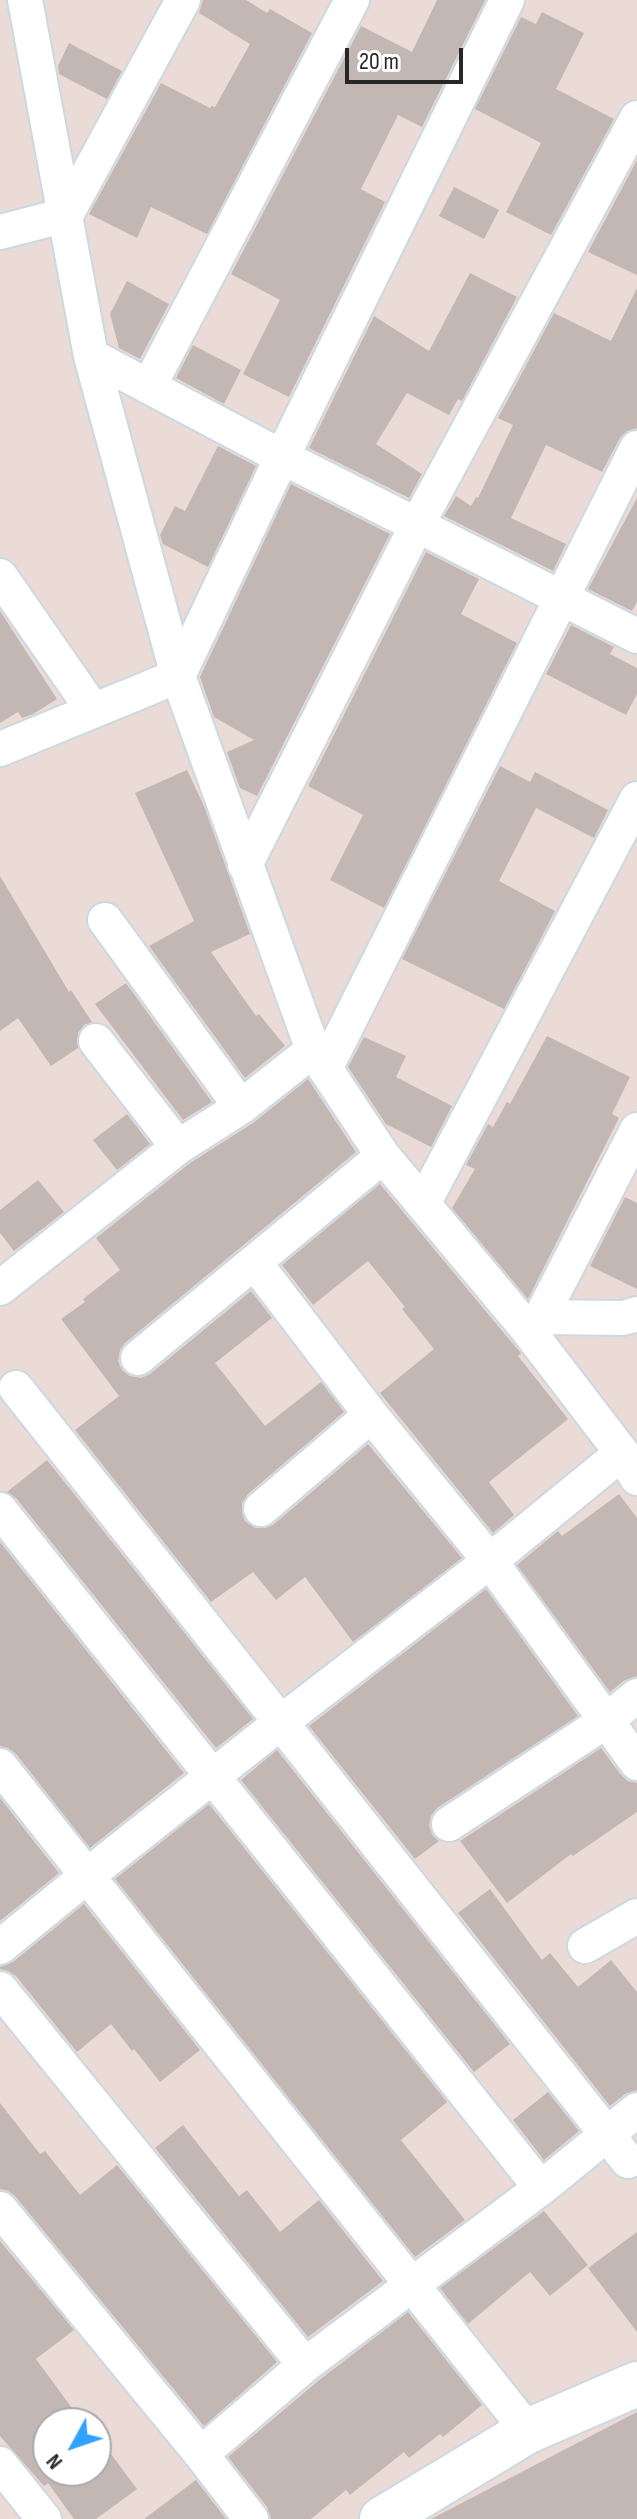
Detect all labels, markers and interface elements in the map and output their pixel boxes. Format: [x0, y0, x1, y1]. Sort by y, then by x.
scale bar [349, 32, 467, 82]
text: 20 m [359, 47, 399, 76]
north arrow [32, 2407, 112, 2487]
text: N [41, 2448, 69, 2475]

